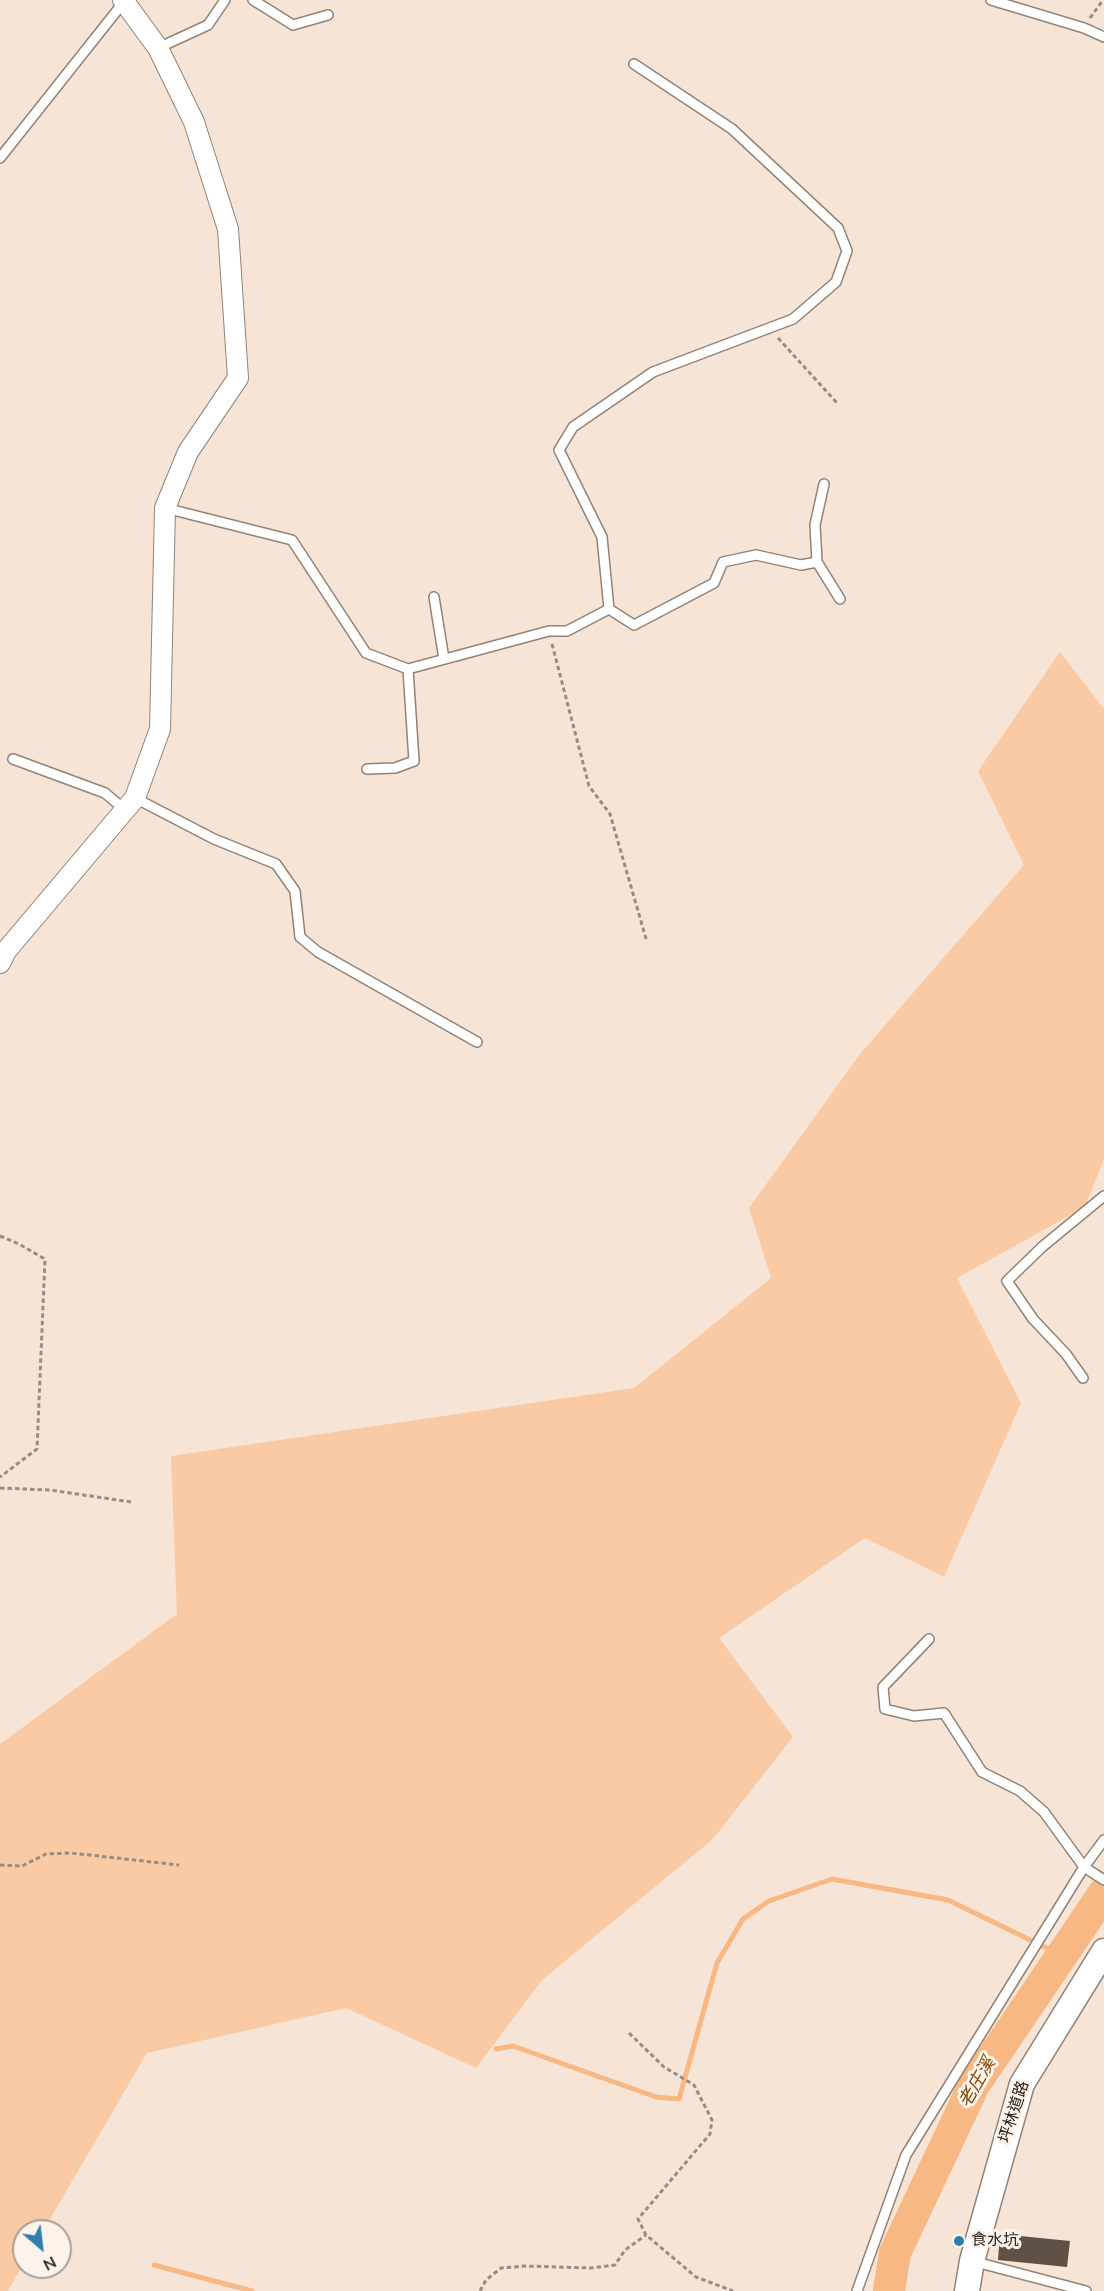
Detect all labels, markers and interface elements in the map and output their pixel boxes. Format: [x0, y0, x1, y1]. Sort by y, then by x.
water label: 老庄溪 [955, 2054, 1001, 2112]
street label: 坪林道路 [996, 2079, 1034, 2145]
north arrow [12, 2219, 72, 2279]
place label: 食水坑 [971, 2231, 1019, 2251]
marker: 食水坑 [952, 2234, 966, 2248]
text: N [39, 2251, 60, 2276]

